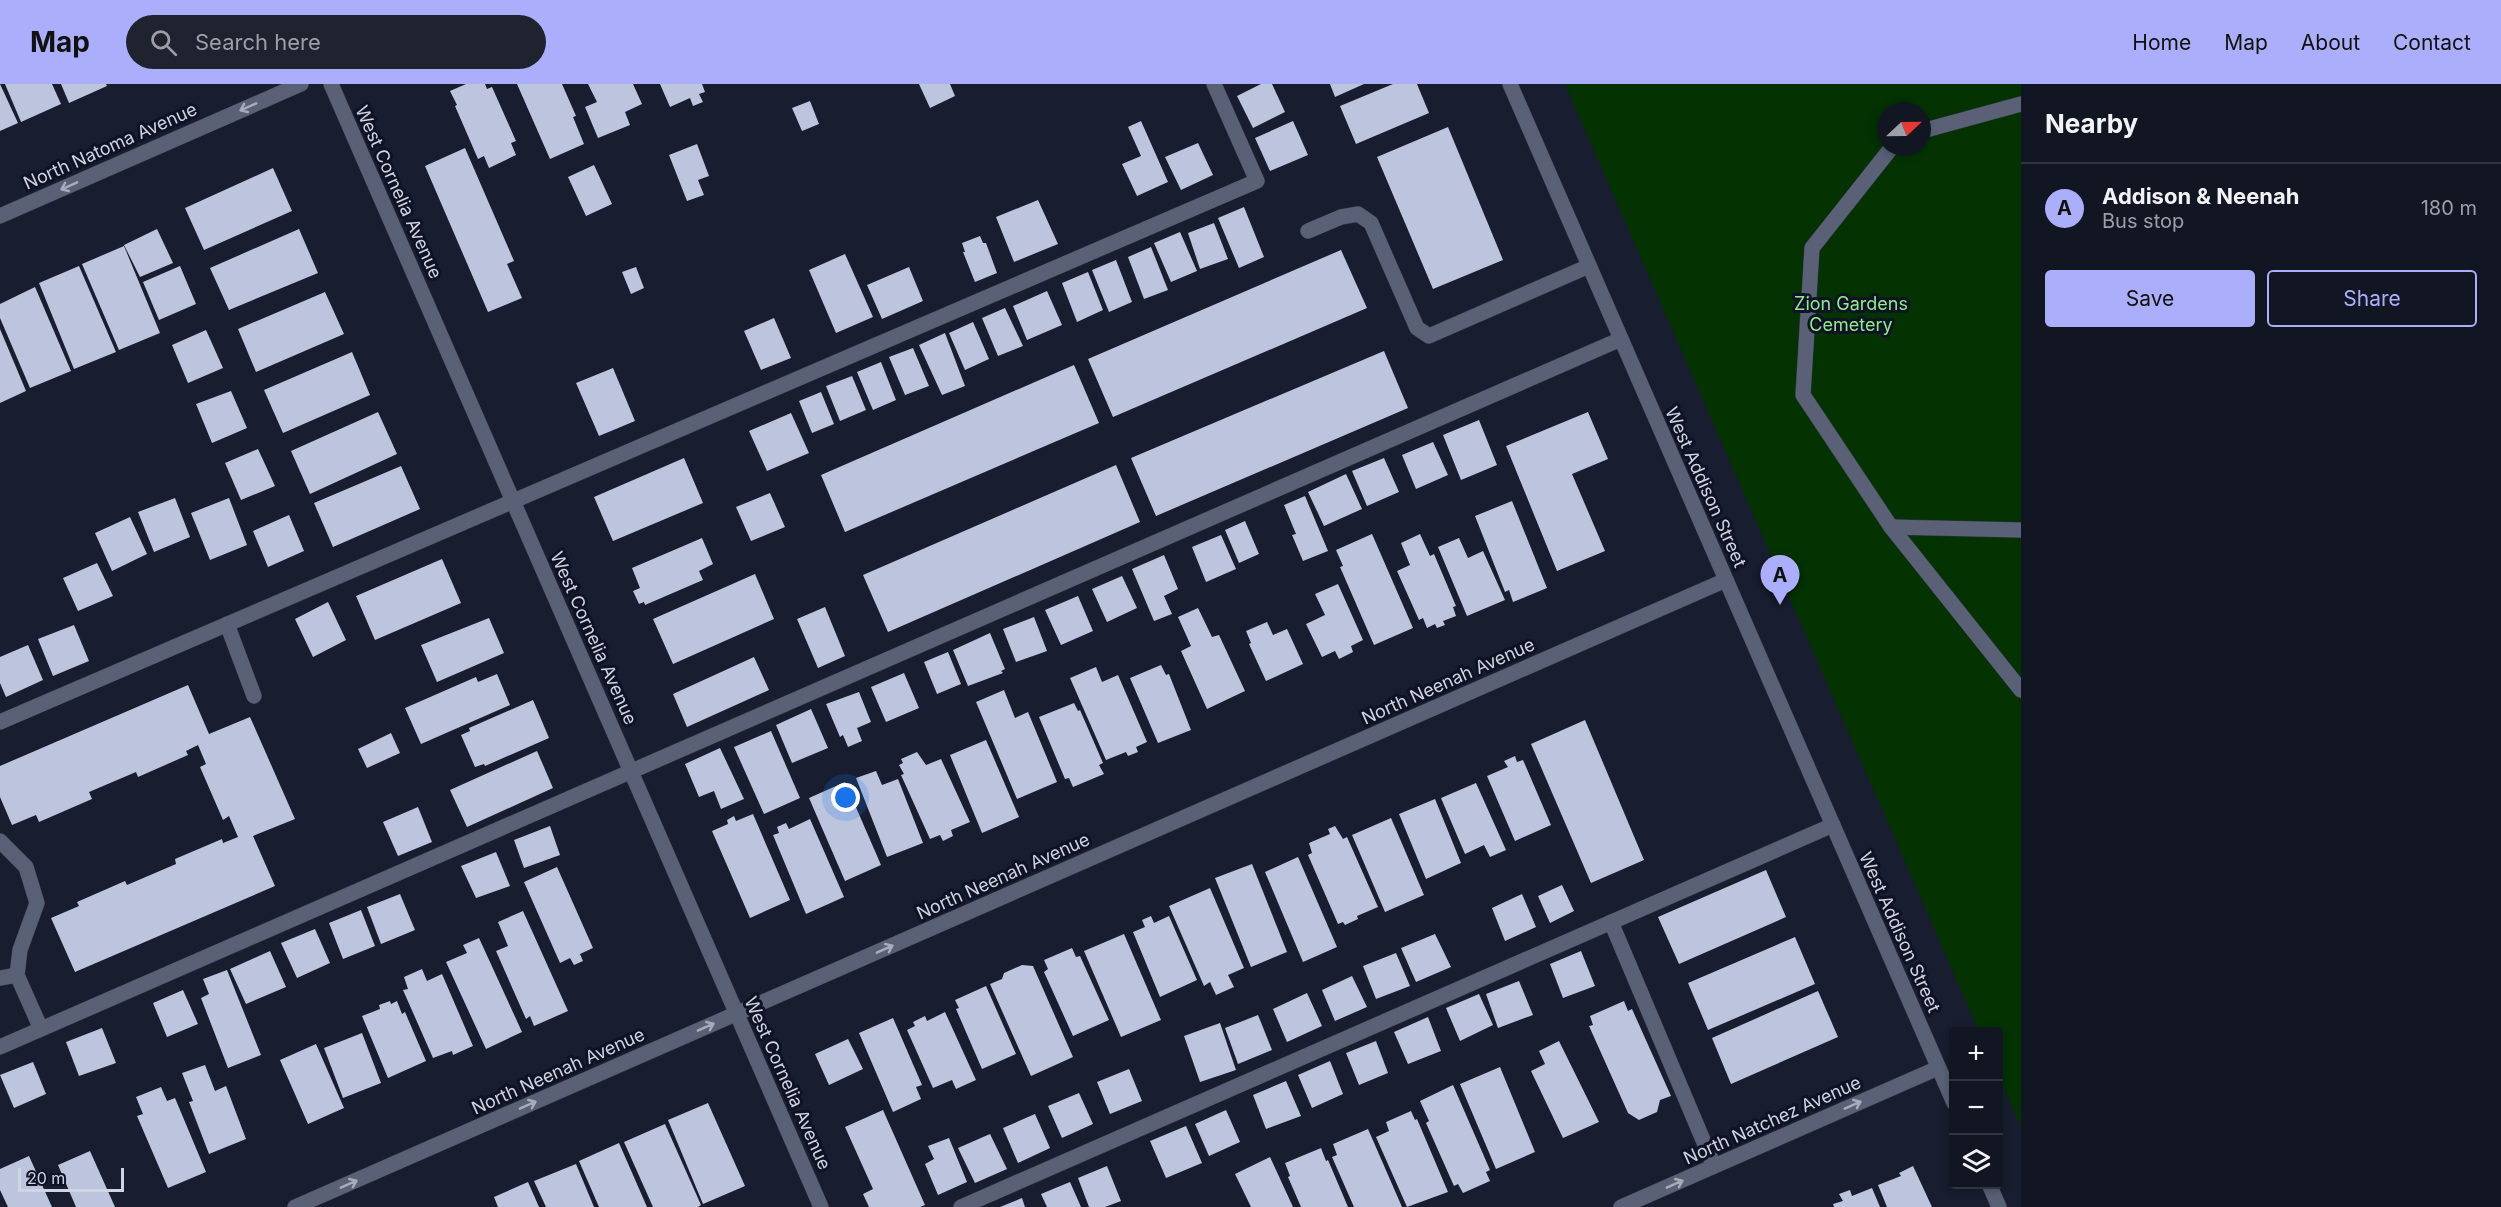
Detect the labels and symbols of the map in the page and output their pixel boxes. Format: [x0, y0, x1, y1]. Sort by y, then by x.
street label: North Natoma Avenue [20, 98, 200, 194]
one-way arrow [239, 102, 257, 114]
street label: West Cornelia Avenue [351, 102, 447, 282]
north arrow [1877, 102, 1931, 156]
one-way arrow [61, 180, 79, 192]
park label: Zion Gardens Cemetery [1794, 293, 1908, 335]
street label: West Addison Street [1661, 404, 1751, 571]
street label: West Cornelia Avenue [546, 548, 642, 728]
pin: A [1760, 556, 1800, 605]
street label: North Neenah Avenue [1358, 633, 1538, 729]
your location [831, 783, 860, 812]
street label: North Neenah Avenue [913, 828, 1093, 924]
street label: West Addison Street [1855, 849, 1945, 1016]
one-way arrow [875, 943, 894, 954]
street label: West Cornelia Avenue [740, 993, 836, 1173]
one-way arrow [697, 1021, 715, 1032]
street label: North Neenah Avenue [468, 1023, 648, 1119]
street label: North Natchez Avenue [1680, 1071, 1864, 1169]
one-way arrow [518, 1099, 536, 1111]
one-way arrow [1844, 1099, 1862, 1111]
scale bar [18, 1165, 124, 1192]
one-way arrow [340, 1177, 358, 1188]
one-way arrow [1665, 1177, 1683, 1189]

